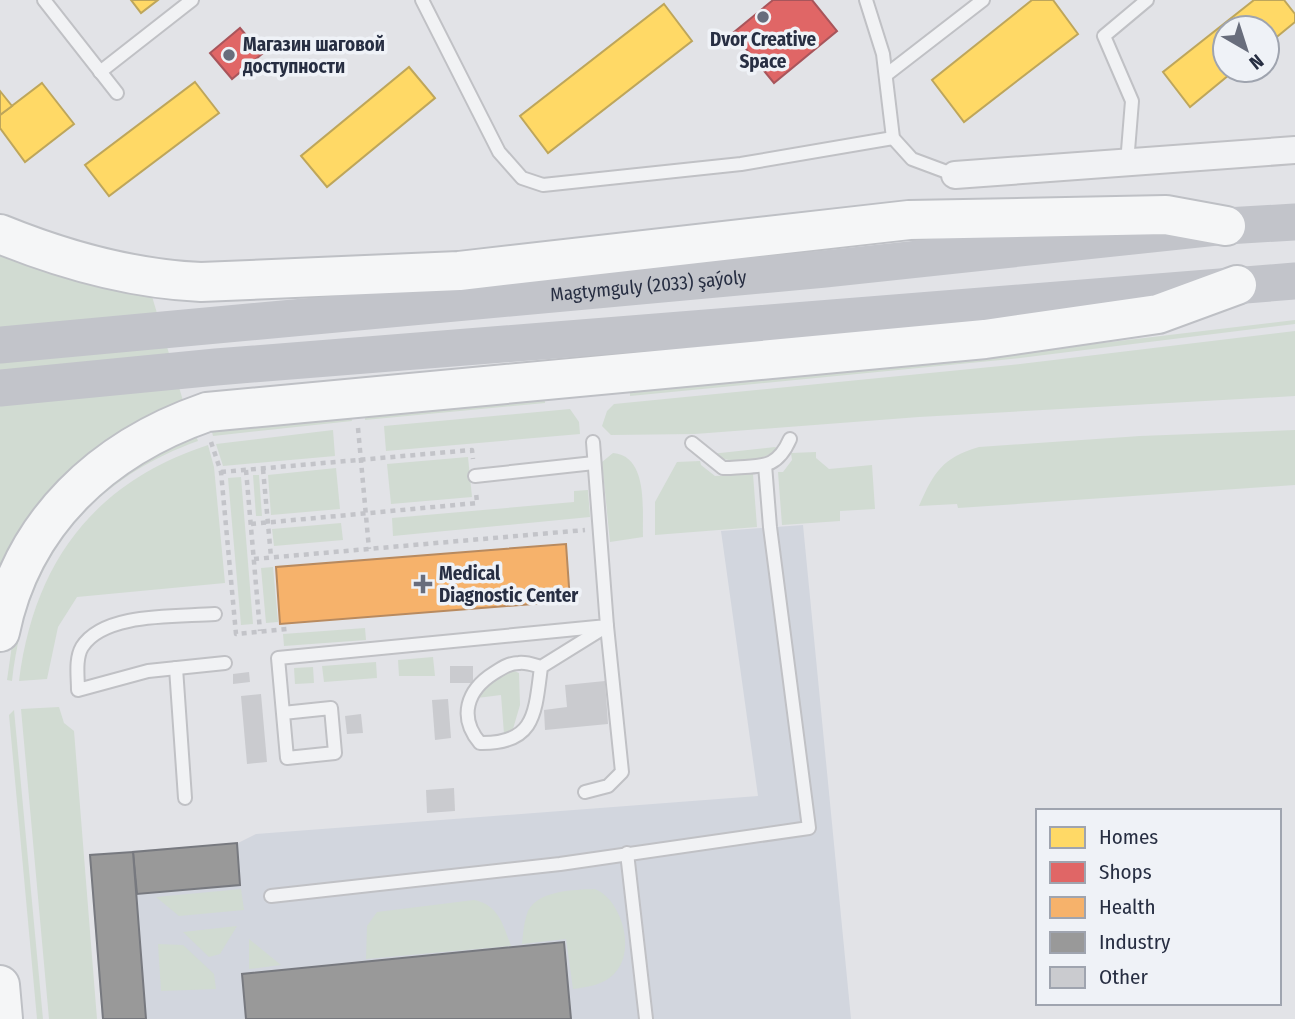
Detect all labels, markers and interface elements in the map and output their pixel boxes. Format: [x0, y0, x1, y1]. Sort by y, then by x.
marker: Dvor Creative Space [755, 9, 771, 25]
north arrow [1211, 14, 1281, 84]
place label: Dvor Creative Space [710, 28, 816, 73]
place label: Магазин шаговой доступности [242, 33, 385, 78]
marker: Магазин шаговой доступности [221, 47, 237, 63]
text: N [1245, 49, 1268, 74]
street label: Magtymguly (2033) şaýoly [549, 265, 748, 306]
place label: Medical Diagnostic Center [439, 562, 579, 607]
marker: Medical Diagnostic Center [413, 574, 433, 594]
legend [1036, 809, 1281, 1005]
text: Homes [1099, 824, 1158, 850]
text: Shops [1099, 859, 1152, 885]
text: Health [1099, 894, 1155, 920]
text: Industry [1099, 929, 1171, 955]
text: Other [1099, 964, 1148, 990]

